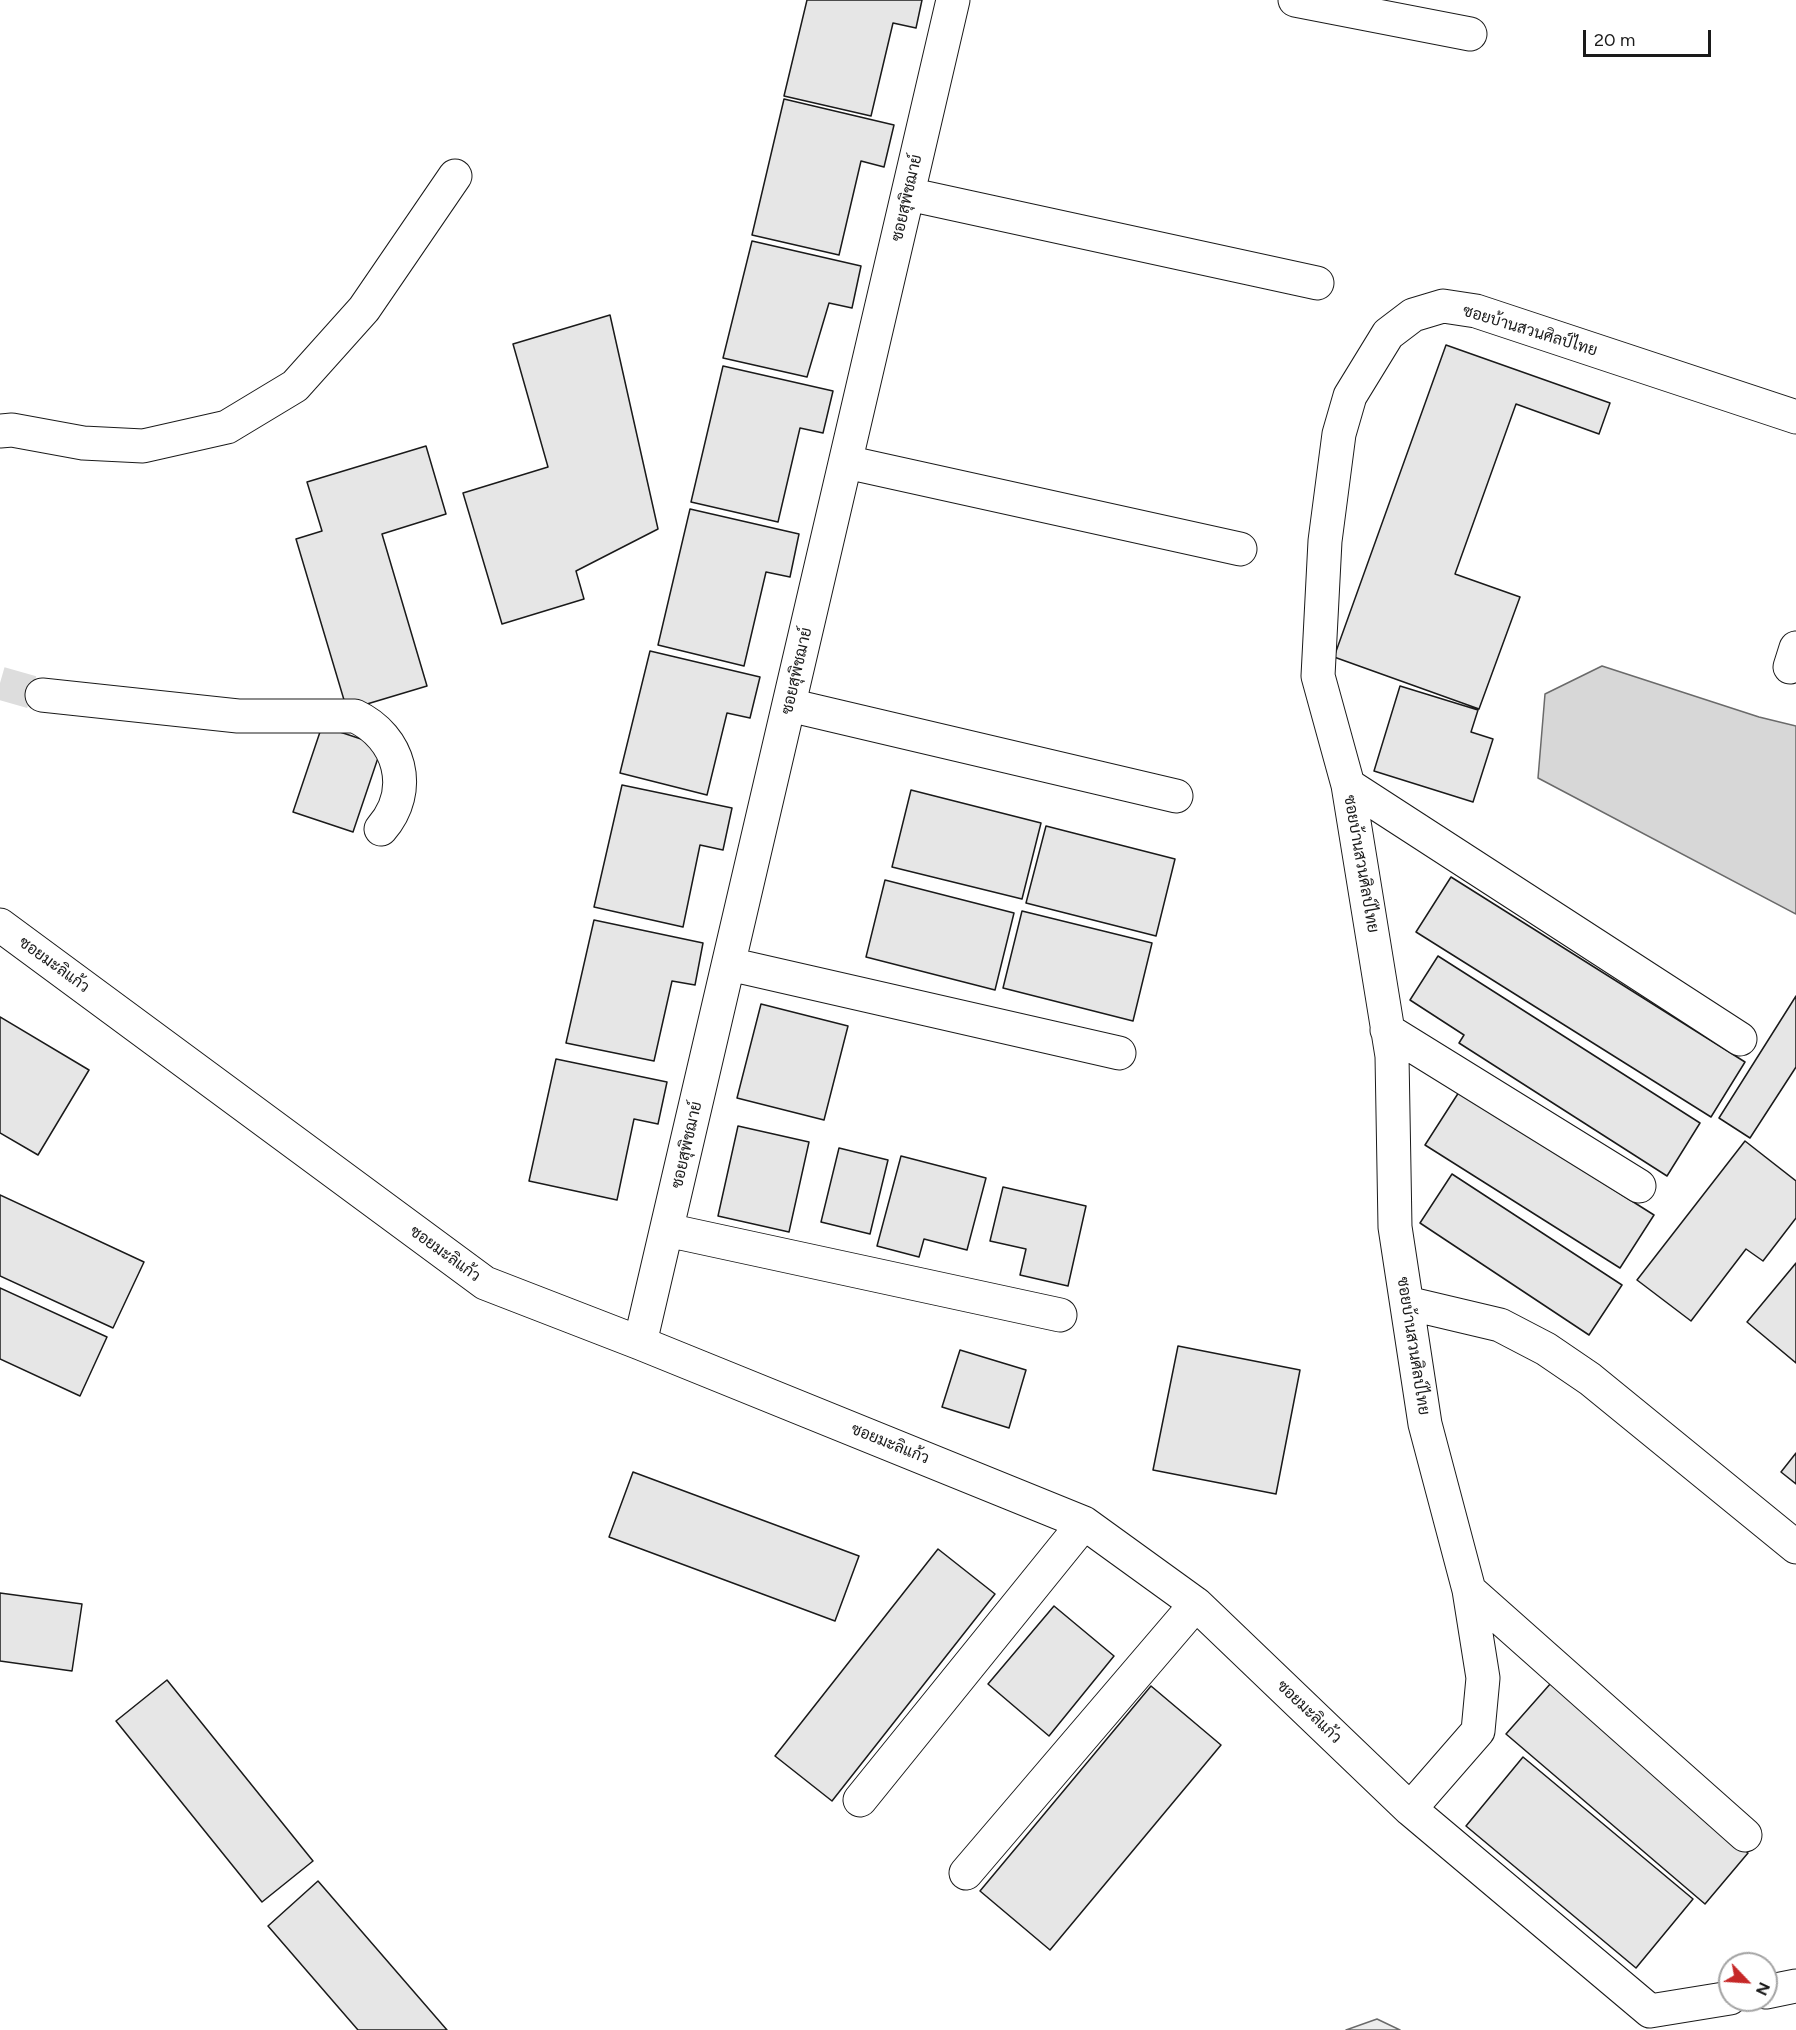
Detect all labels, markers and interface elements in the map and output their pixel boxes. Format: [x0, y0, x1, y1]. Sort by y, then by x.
scale bar [1586, 18, 1714, 56]
text: 20 m [1594, 29, 1635, 51]
street label: ซอยสุพิชฌาย์ [888, 153, 926, 243]
street label: ซอยบ้านสวนศิลป์ไทย [1460, 301, 1600, 361]
street label: ซอยสุพิชฌาย์ [778, 626, 816, 716]
street label: ซอยบ้านสวนศิลป์ไทย [1339, 794, 1383, 934]
street label: ซอยมะลิแก้ว [15, 933, 93, 997]
street label: ซอยสุพิชฌาย์ [668, 1100, 706, 1190]
street label: ซอยมะลิแก้ว [406, 1222, 484, 1286]
street label: ซอยบ้านสวนศิลป์ไทย [1393, 1276, 1433, 1416]
street label: ซอยมะลิแก้ว [848, 1420, 932, 1468]
street label: ซอยมะลิแก้ว [1273, 1676, 1345, 1748]
north arrow [1718, 1952, 1778, 2012]
text: N [1752, 1979, 1774, 1999]

